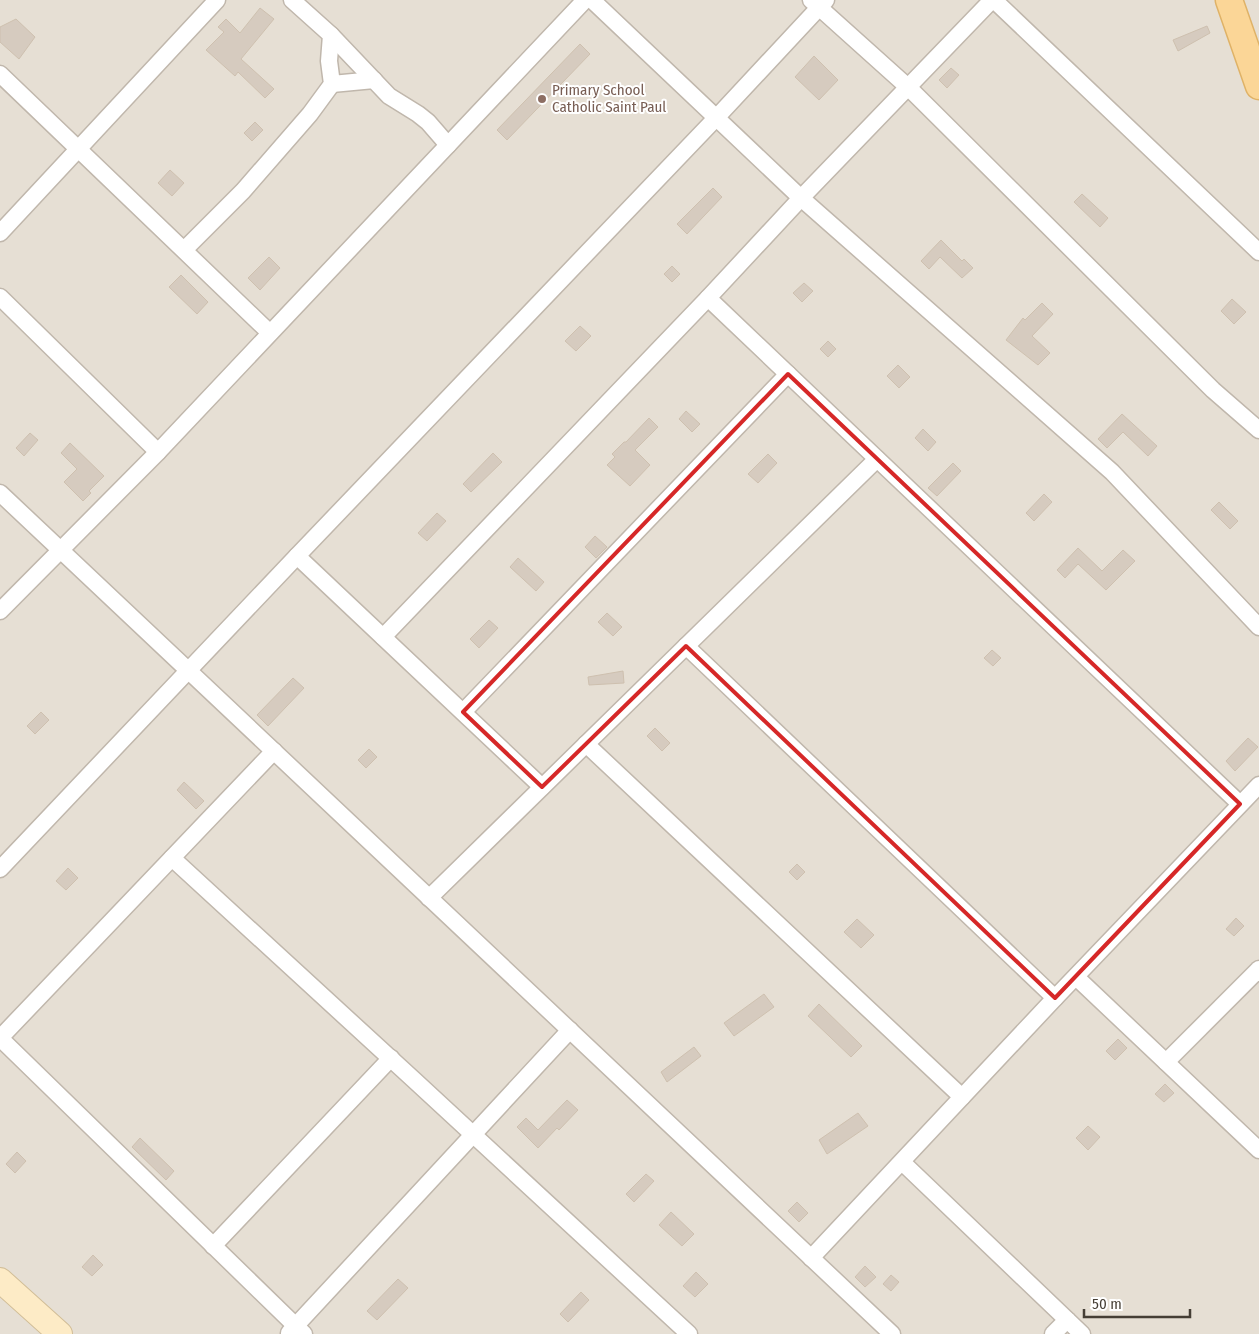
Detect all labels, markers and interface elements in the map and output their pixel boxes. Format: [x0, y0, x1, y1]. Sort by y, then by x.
place label: Primary School Catholic Saint Paul [552, 81, 666, 116]
marker: Primary School Catholic Saint Paul [536, 93, 548, 105]
scale bar [1084, 1286, 1190, 1318]
text: 50 m [1092, 1295, 1122, 1313]

